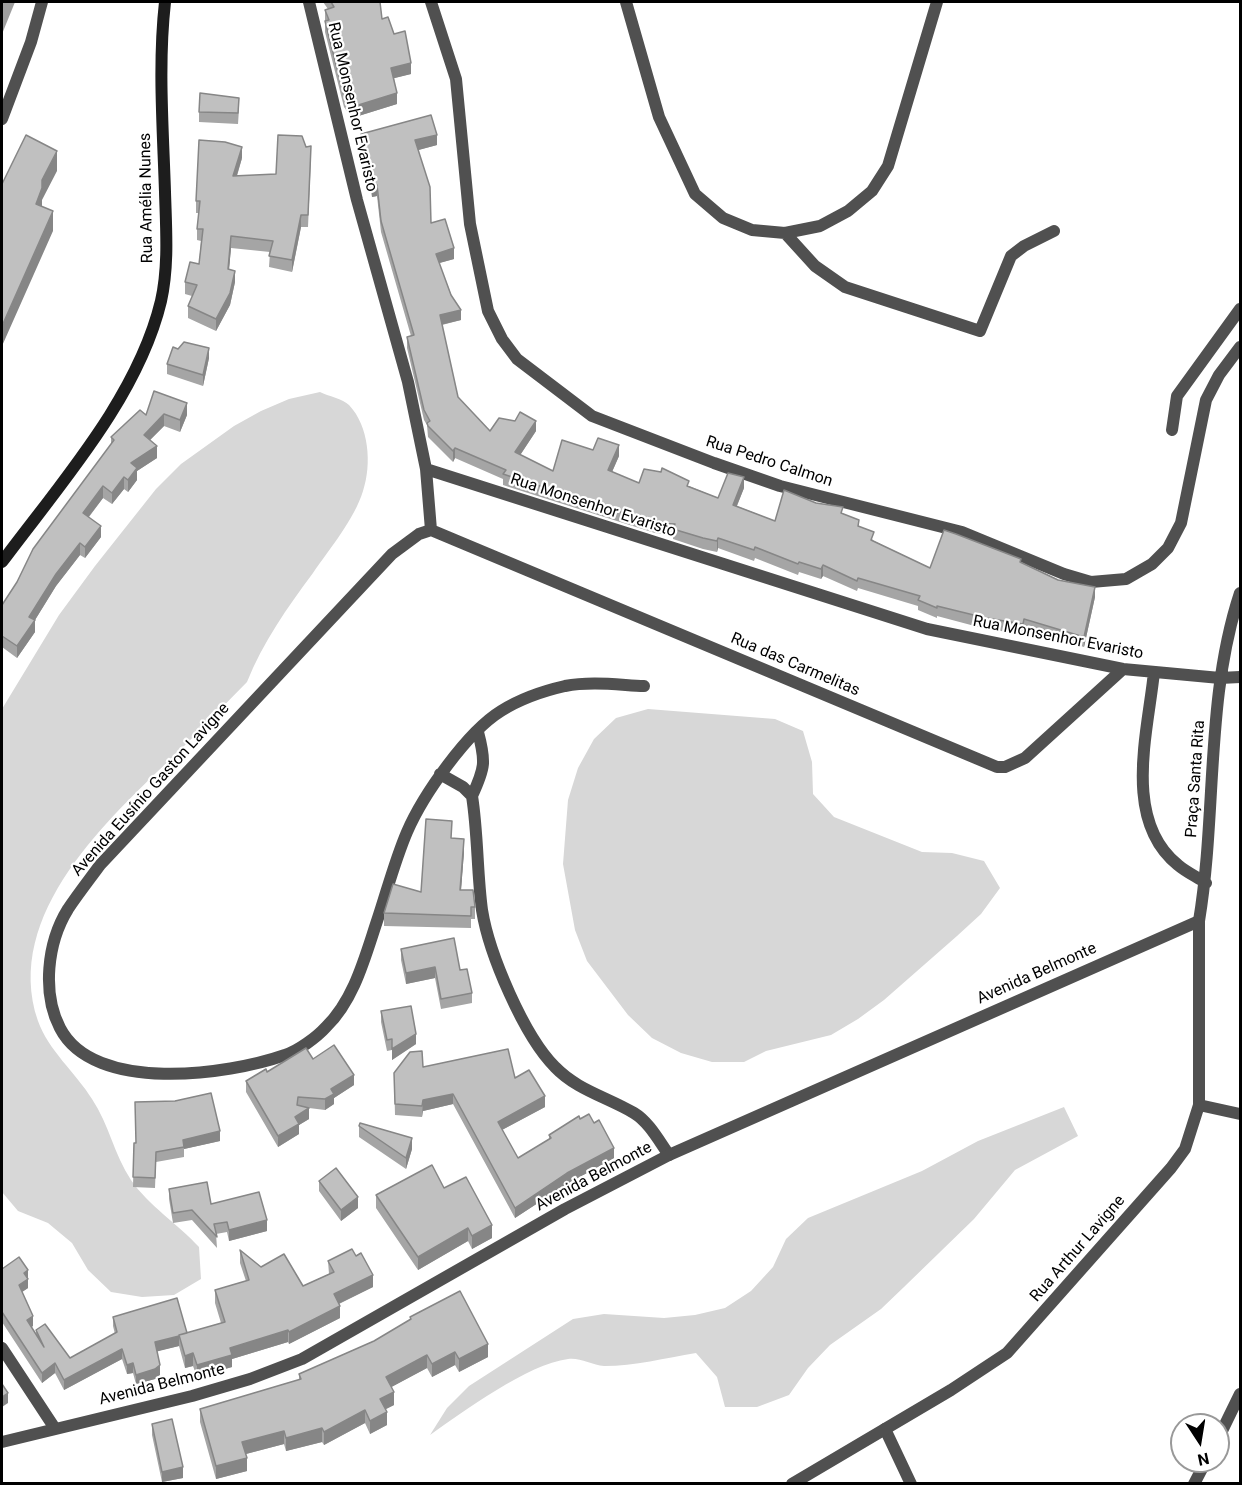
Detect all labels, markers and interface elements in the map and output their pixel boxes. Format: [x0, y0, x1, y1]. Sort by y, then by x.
street label: Rua Monsenhor Evaristo [323, 20, 381, 194]
street label: Rua Amélia Nunes [136, 133, 158, 263]
street label: Rua Pedro Calmon [703, 432, 835, 492]
street label: Rua Monsenhor Evaristo [508, 470, 678, 542]
street label: Rua Monsenhor Evaristo [971, 612, 1145, 664]
street label: Rua das Carmelitas [728, 629, 862, 701]
street label: Avenida Eusínio Gaston Lavigne [68, 699, 234, 881]
street label: Praça Santa Rita [1182, 720, 1210, 838]
street label: Avenida Belmonte [974, 939, 1100, 1009]
street label: Avenida Belmonte [533, 1138, 655, 1216]
street label: Rua Arthur Lavigne [1026, 1192, 1130, 1306]
street label: Avenida Belmonte [97, 1360, 227, 1410]
north arrow [1170, 1413, 1230, 1473]
text: N [1196, 1449, 1211, 1470]

